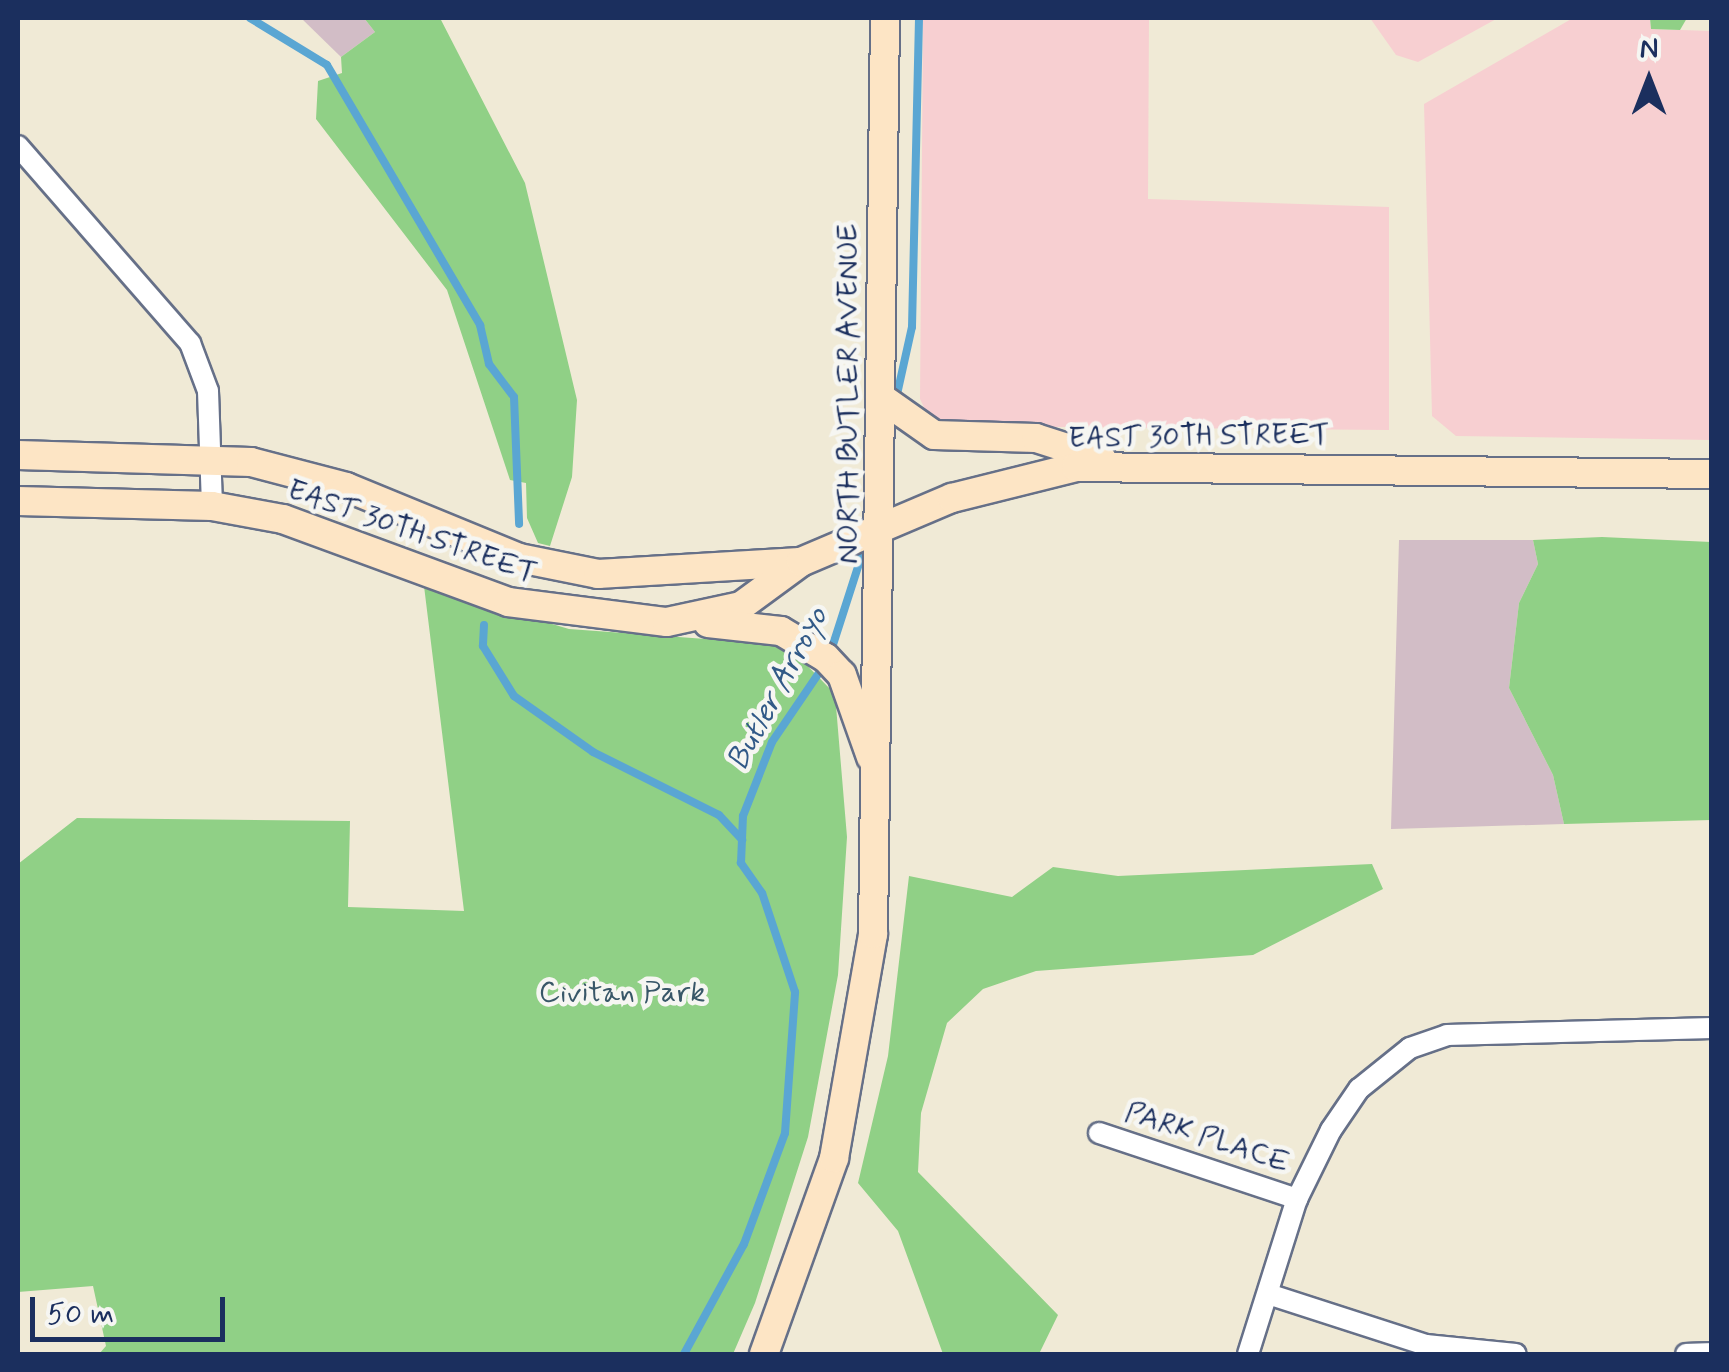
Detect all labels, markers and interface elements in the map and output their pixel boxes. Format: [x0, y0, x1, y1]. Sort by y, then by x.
north arrow [1599, 30, 1699, 130]
text: N [1640, 31, 1658, 68]
street label: NORTH BUTLER AVENUE [831, 222, 867, 566]
street label: EAST 30TH STREET [1066, 417, 1332, 457]
street label: EAST 30TH STREET [281, 472, 543, 592]
water label: Butler Arroyo [719, 601, 837, 777]
park label: Civitan Park [540, 975, 704, 1011]
street label: PARK PLACE [1120, 1095, 1294, 1181]
scale bar [35, 1277, 230, 1339]
text: 50 m [47, 1295, 114, 1334]

